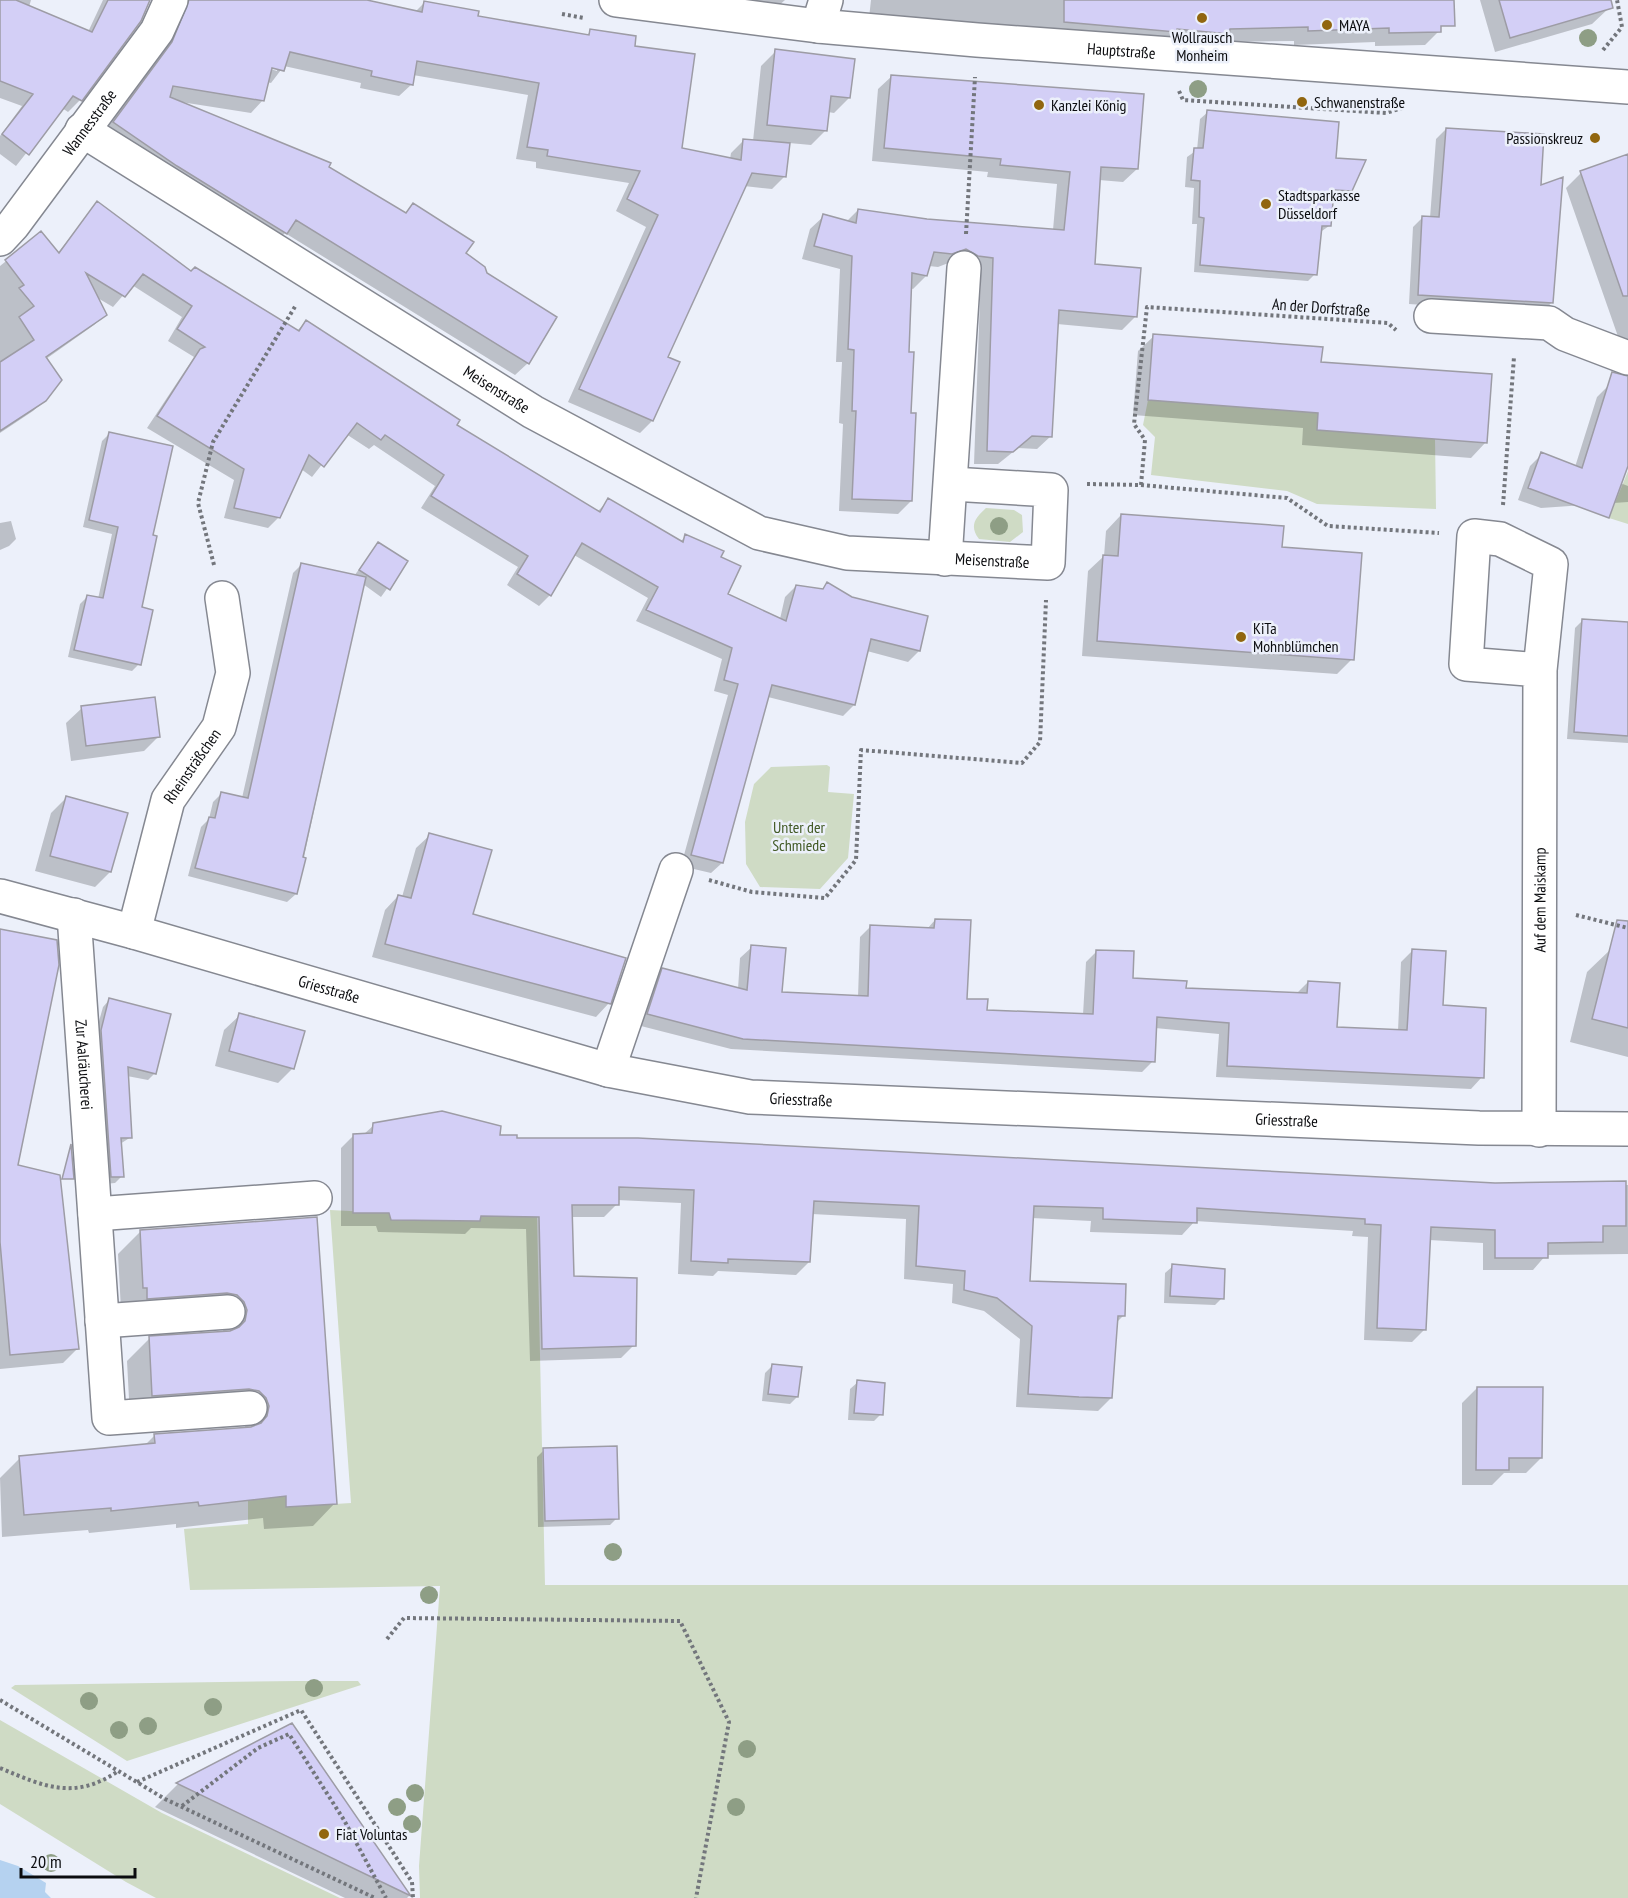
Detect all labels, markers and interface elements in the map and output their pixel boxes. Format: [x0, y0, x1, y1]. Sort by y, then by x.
marker: Wollrausch Monheim [1195, 11, 1209, 25]
place label: MAYA [1339, 15, 1370, 35]
marker: MAYA [1320, 18, 1334, 32]
place label: Wollrausch Monheim [1172, 27, 1232, 65]
street label: Hauptstraße [1087, 38, 1156, 63]
street label: Wannesstraße [58, 85, 120, 159]
place label: Schwanenstraße [1314, 92, 1405, 112]
place label: Kanzlei König [1051, 95, 1127, 115]
marker: Schwanenstraße [1295, 95, 1309, 109]
marker: Kanzlei König [1032, 98, 1046, 112]
place label: Passionskreuz [1506, 128, 1583, 148]
marker: Passionskreuz [1588, 131, 1602, 145]
place label: Stadtsparkasse Düsseldorf [1278, 185, 1360, 223]
marker: Stadtsparkasse Düsseldorf [1259, 197, 1273, 211]
street label: An der Dorfstraße [1271, 294, 1371, 320]
street label: Meisenstraße [460, 361, 533, 417]
street label: Meisenstraße [955, 548, 1030, 572]
place label: KiTa Mohnblümchen [1253, 618, 1339, 656]
marker: KiTa Mohnblümchen [1234, 630, 1248, 644]
street label: Rheinsträßchen [159, 725, 225, 807]
park label: Unter der Schmiede [772, 817, 826, 855]
street label: Auf dem Maiskamp [1529, 847, 1550, 953]
street label: Griesstraße [296, 970, 362, 1007]
street label: Zur Aalräucherei [71, 1019, 98, 1110]
street label: Griesstraße [769, 1088, 833, 1110]
street label: Griesstraße [1255, 1108, 1318, 1131]
place label: Fiat Voluntas [336, 1824, 407, 1844]
marker: Fiat Voluntas [317, 1827, 331, 1841]
scale bar [21, 1841, 135, 1879]
text: 20 m [30, 1850, 62, 1873]

